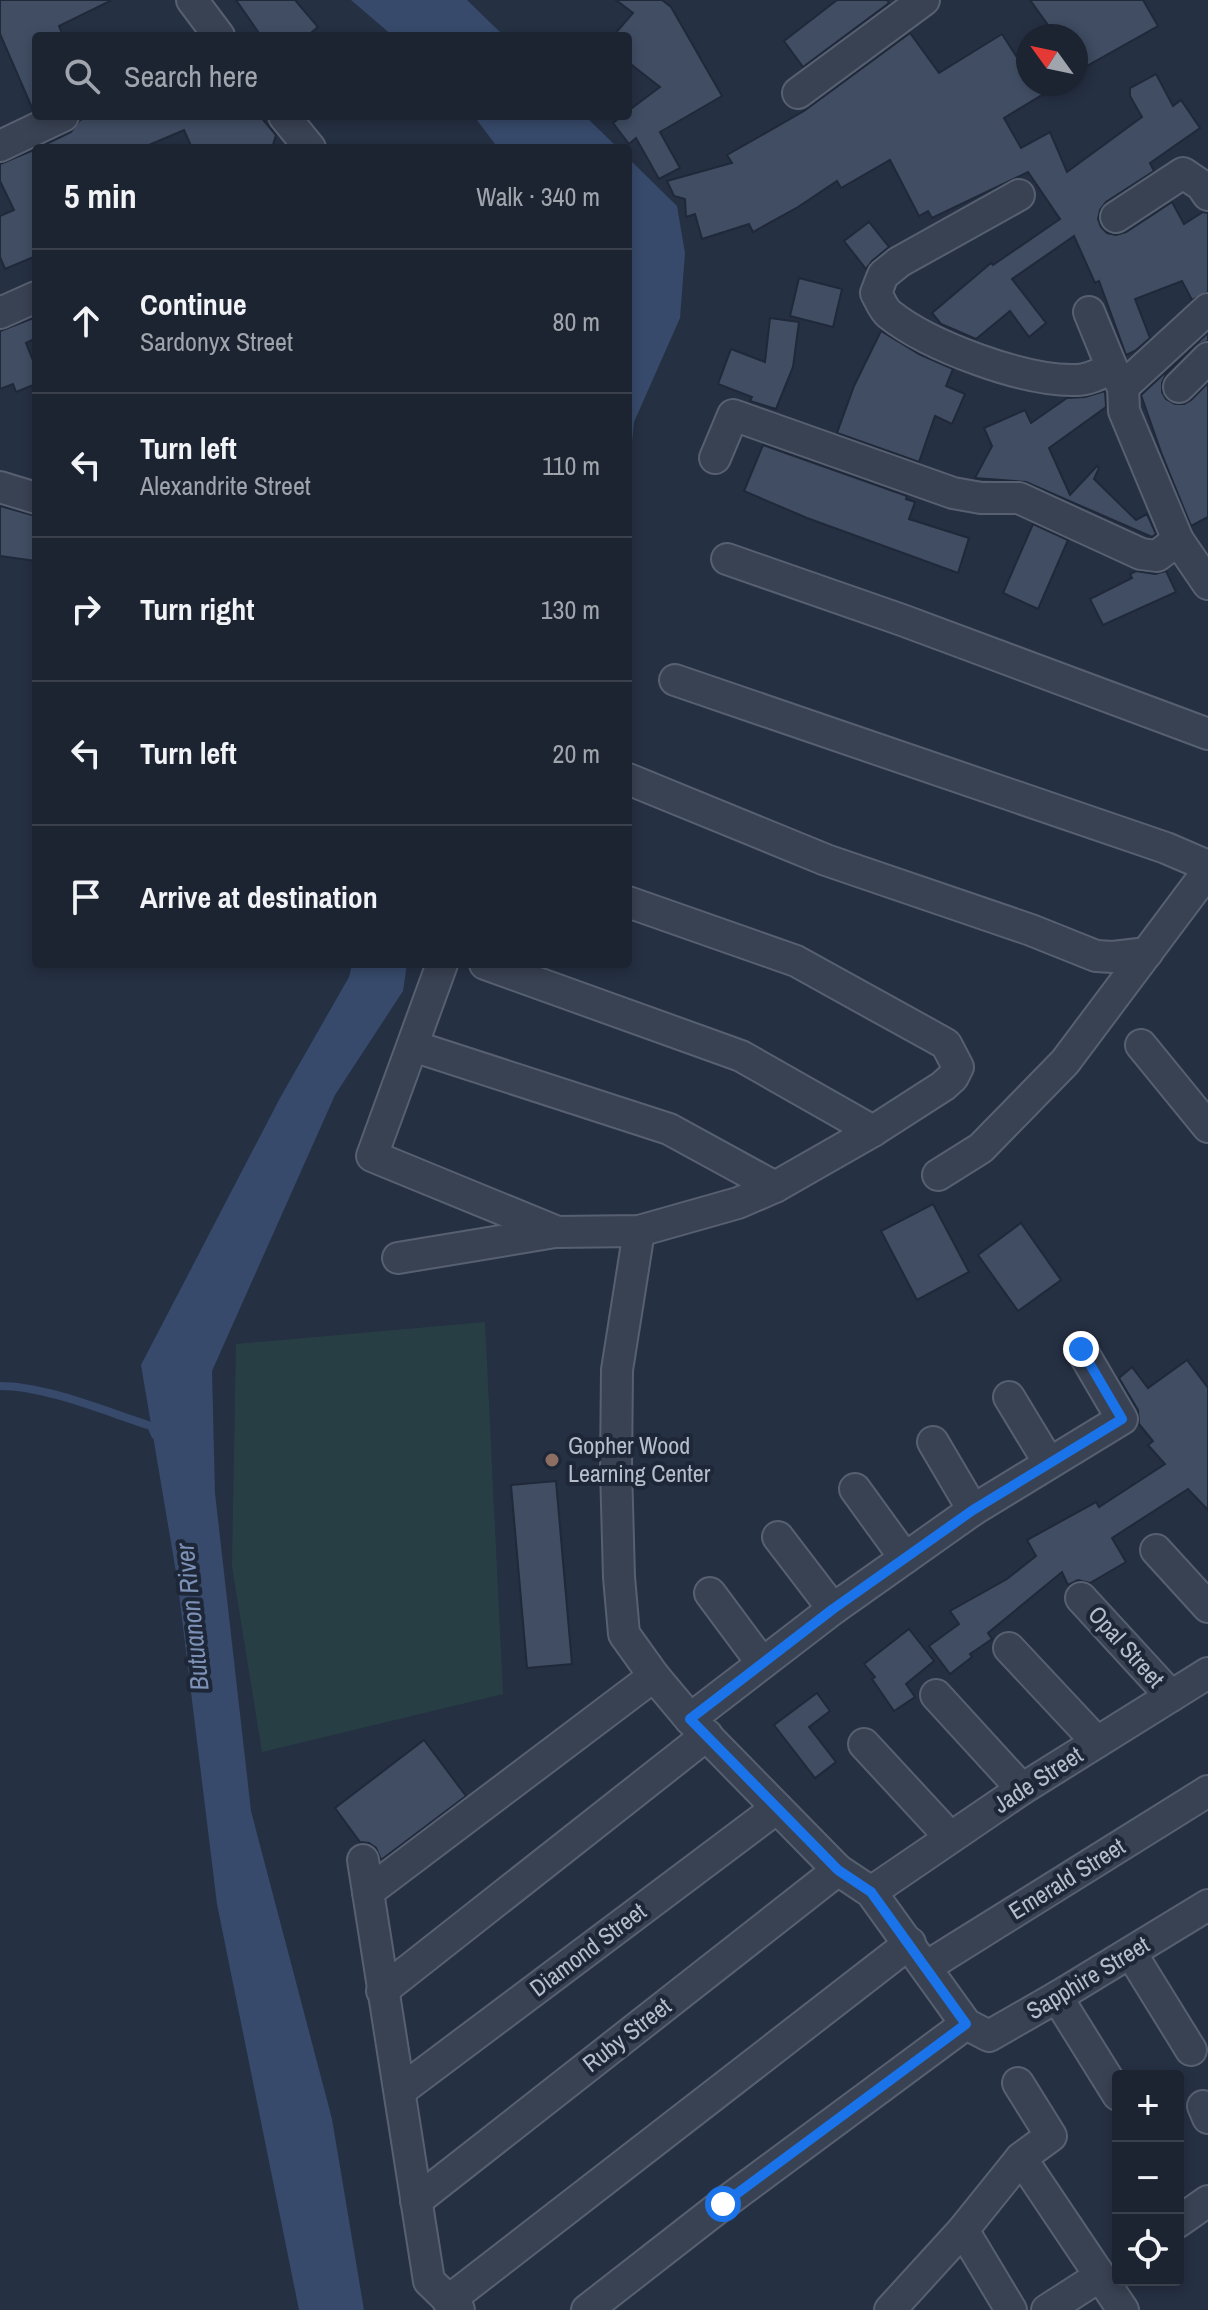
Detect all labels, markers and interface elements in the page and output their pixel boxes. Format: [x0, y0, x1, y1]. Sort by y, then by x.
north arrow [1016, 24, 1088, 96]
search box [32, 32, 632, 120]
icon: search [60, 54, 104, 98]
text: Search here [124, 56, 258, 96]
text: 5 min [64, 173, 137, 219]
text: Walk · 340 m [476, 179, 600, 214]
text: Continue [140, 284, 247, 324]
icon: ahead [64, 299, 108, 343]
text: 80 m [553, 304, 600, 339]
text: Sardonyx Street [140, 324, 293, 359]
text: Turn left [140, 428, 237, 468]
icon: left [64, 443, 108, 487]
text: 110 m [542, 448, 600, 483]
text: Alexandrite Street [140, 468, 311, 503]
icon: right [64, 587, 108, 631]
text: Turn right [140, 589, 254, 629]
text: 130 m [541, 592, 600, 627]
icon: left [64, 731, 108, 775]
text: Turn left [140, 733, 237, 773]
text: 20 m [553, 736, 600, 771]
icon: arrive [64, 875, 108, 919]
text: Arrive at destination [140, 877, 378, 917]
route end [1063, 1331, 1099, 1367]
place label: Gopher Wood Learning Center [568, 1429, 711, 1489]
marker: Gopher Wood Learning Center [543, 1451, 561, 1469]
water label: Butuanon River [166, 1541, 217, 1693]
street label: Opal Street [1082, 1599, 1172, 1694]
street label: Jade Street [987, 1738, 1089, 1820]
street label: Emerald Street [1002, 1830, 1131, 1927]
street label: Diamond Street [523, 1895, 652, 2003]
street label: Sapphire Street [1020, 1928, 1155, 2026]
street label: Ruby Street [576, 1989, 678, 2079]
map controls [1112, 2070, 1184, 2286]
button: + [1112, 2070, 1184, 2142]
button: − [1112, 2142, 1184, 2214]
route start [705, 2186, 741, 2222]
button: locate [1112, 2214, 1184, 2286]

